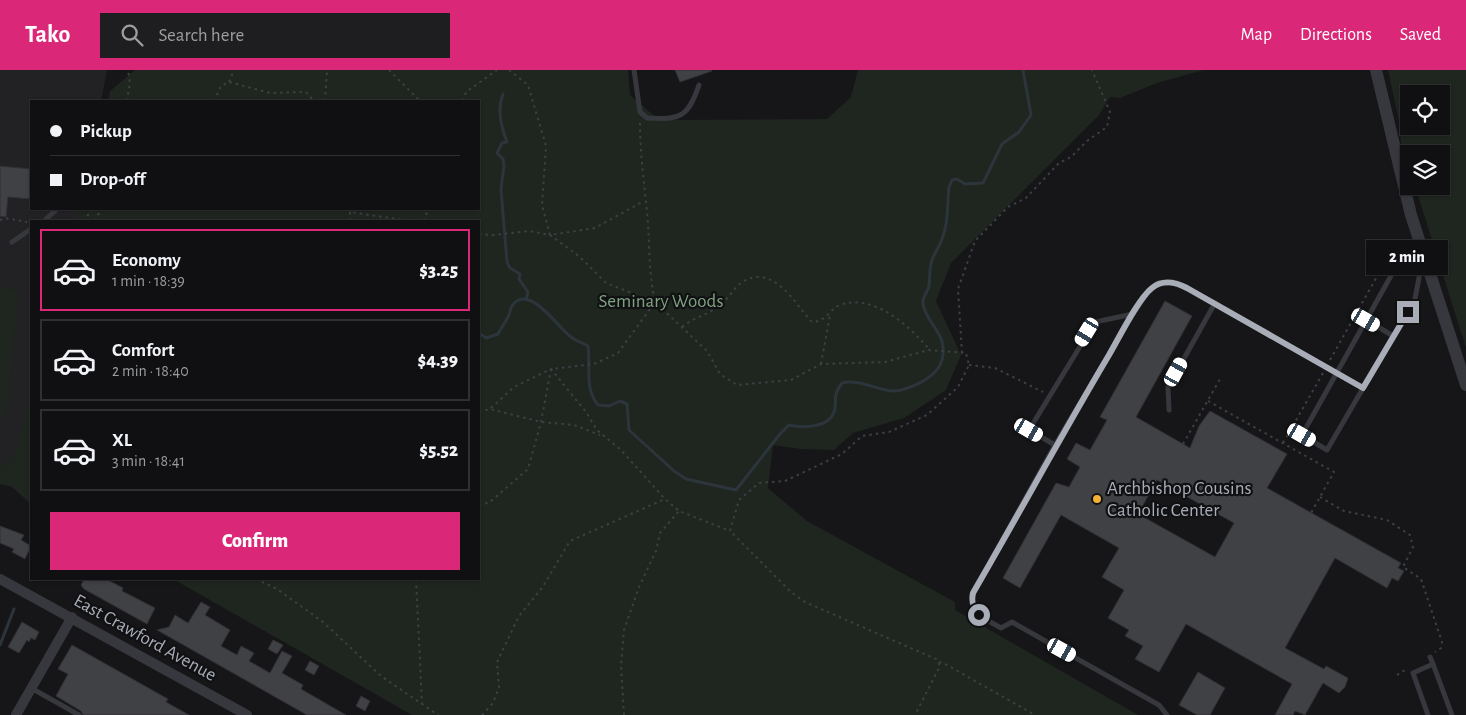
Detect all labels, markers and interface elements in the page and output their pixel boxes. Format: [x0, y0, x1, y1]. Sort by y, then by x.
search box [100, 13, 450, 58]
icon: search [118, 21, 146, 49]
text: Tako [25, 23, 70, 47]
text: Search here [158, 26, 244, 45]
text: Map [1241, 26, 1272, 44]
text: Directions [1300, 26, 1372, 44]
text: Saved [1400, 26, 1441, 44]
map controls [1400, 85, 1450, 195]
button: locate [1400, 85, 1450, 135]
text: Pickup [80, 122, 132, 141]
button: layers [1400, 145, 1450, 195]
text: Drop-off [80, 170, 145, 189]
callout: 2 min [1367, 240, 1449, 274]
icon: car [52, 248, 97, 293]
text: 2 min [1389, 249, 1425, 265]
text: Economy [112, 251, 181, 270]
text: $3.25 [419, 261, 458, 280]
text: 1 min · 18:39 [112, 273, 185, 289]
park label: Seminary Woods [599, 292, 723, 311]
route end [1397, 301, 1419, 323]
car [1349, 306, 1382, 334]
car [1072, 315, 1101, 349]
icon: car [52, 338, 97, 383]
text: Comfort [112, 341, 174, 360]
text: $4.39 [418, 351, 458, 370]
car [1162, 355, 1189, 389]
text: 2 min · 18:40 [112, 363, 189, 379]
car [1012, 416, 1045, 444]
car [1285, 421, 1318, 449]
icon: car [52, 428, 97, 473]
text: XL [112, 431, 132, 450]
text: $5.52 [419, 441, 458, 460]
text: 3 min · 18:41 [112, 453, 185, 469]
place label: Archbishop Cousins Catholic Center [1107, 479, 1252, 520]
marker: Archbishop Cousins Catholic Center [1091, 493, 1103, 505]
button: Confirm [50, 512, 460, 570]
street label: East Crawford Avenue [71, 591, 219, 685]
route start [968, 604, 990, 626]
car [1045, 636, 1078, 664]

